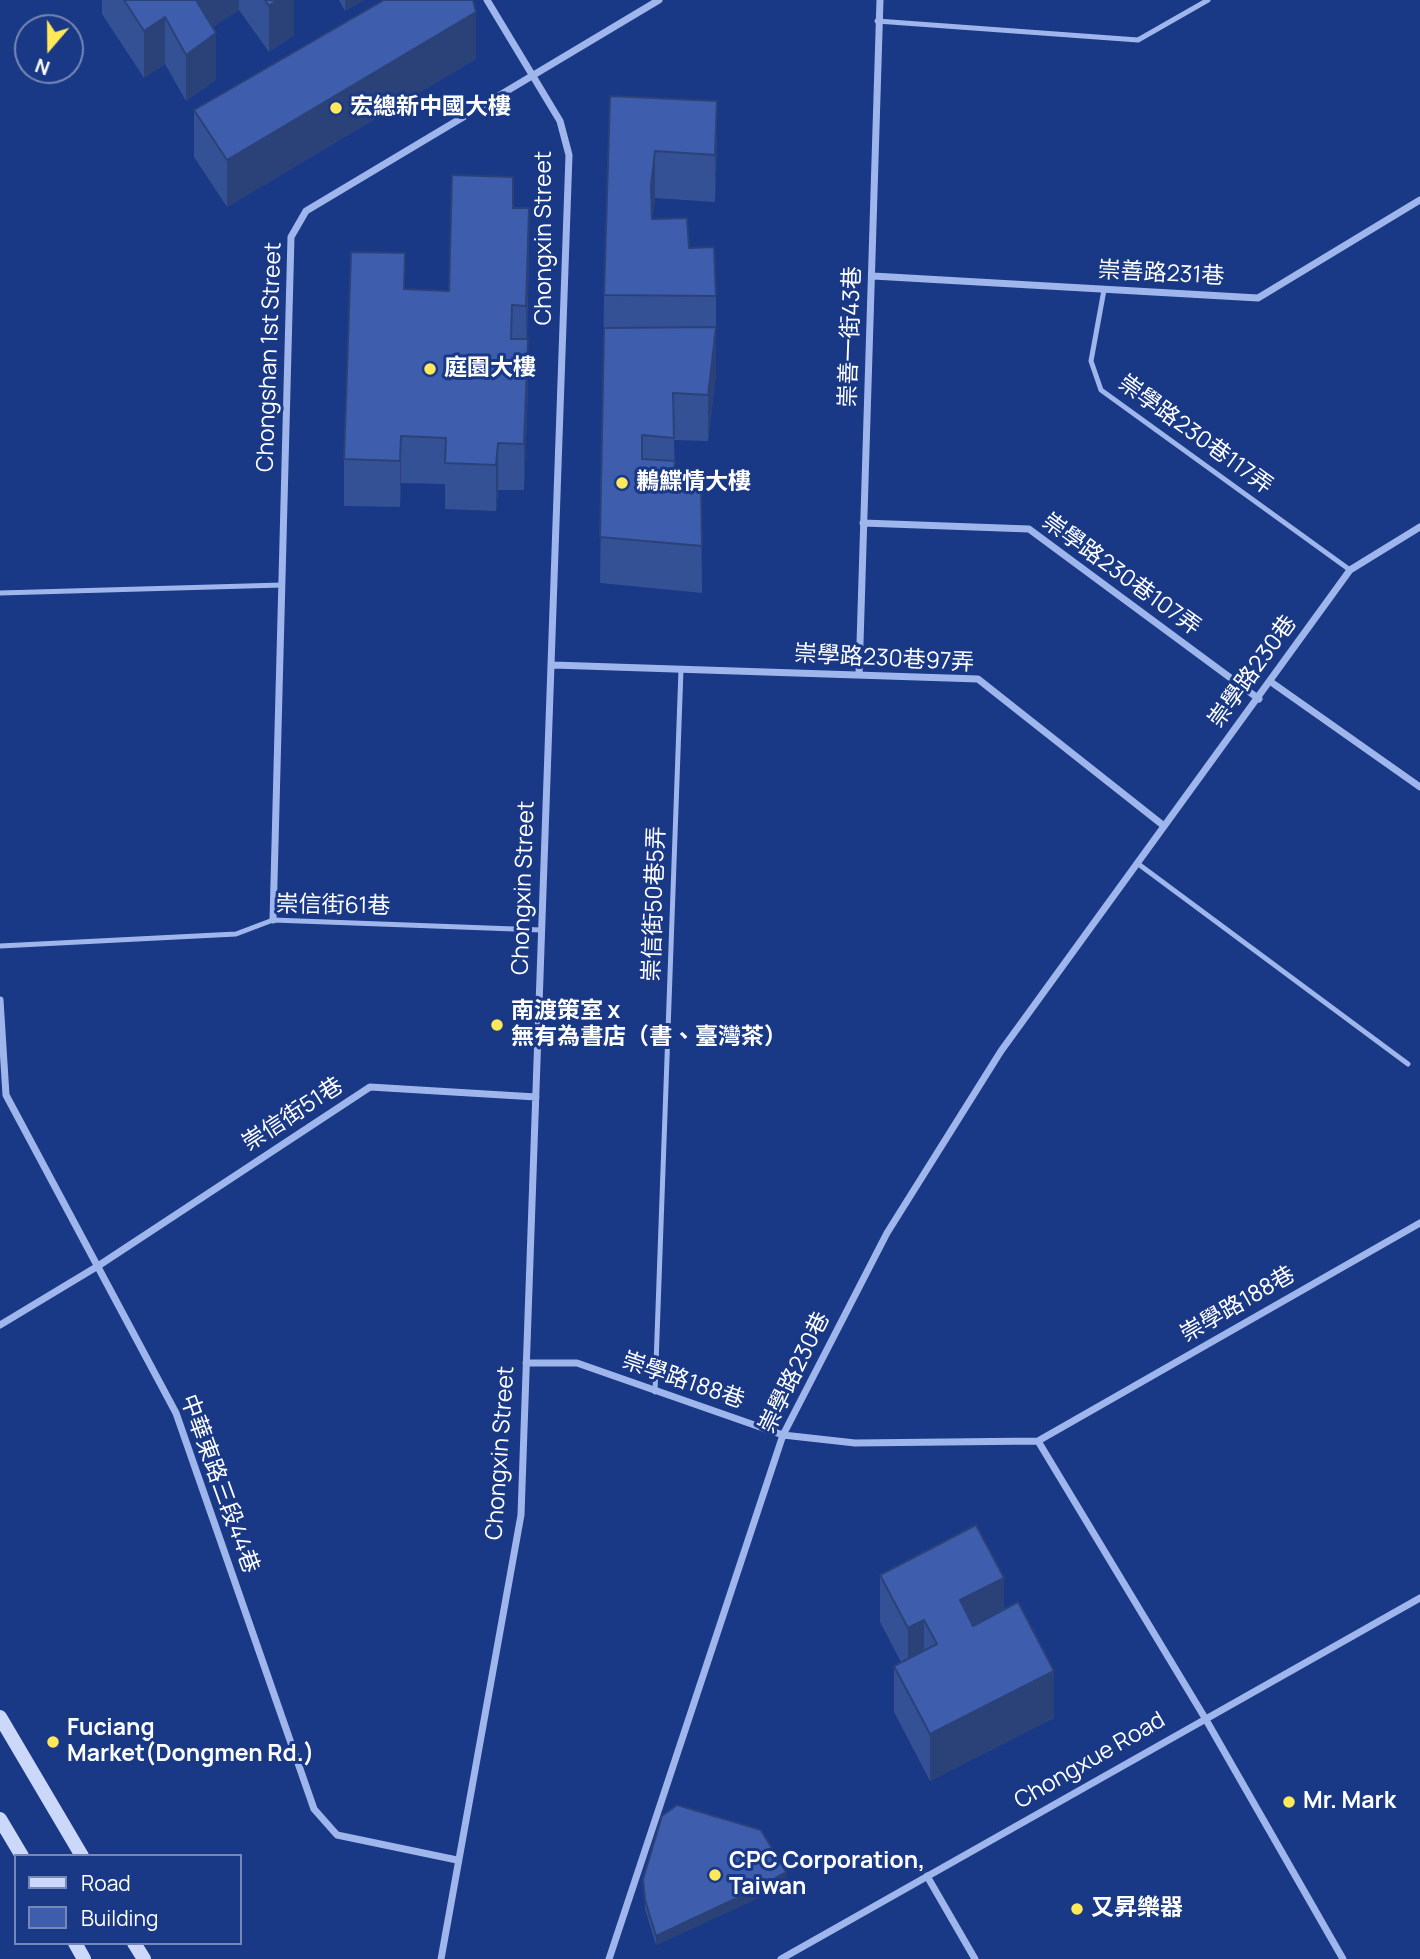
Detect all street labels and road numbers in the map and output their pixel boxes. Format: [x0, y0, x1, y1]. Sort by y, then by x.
street label: Chongxin Street [531, 151, 559, 325]
street label: Chongshan 1st Street [252, 241, 288, 473]
street label: 崇善路231巷 [1097, 257, 1225, 291]
street label: 崇善一街43巷 [835, 266, 867, 408]
street label: 崇學路230巷117弄 [1112, 370, 1278, 500]
street label: 崇學路230巷107弄 [1036, 508, 1206, 642]
street label: 崇學路230巷 [1203, 611, 1303, 733]
street label: 崇學路230巷97弄 [793, 640, 975, 678]
street label: Chongxin Street [507, 800, 541, 976]
street label: 崇信街50巷5弄 [638, 826, 672, 982]
street label: 崇信街61巷 [275, 891, 391, 921]
street label: 崇信街51巷 [238, 1072, 348, 1158]
street label: 崇學路188巷 [1176, 1261, 1300, 1349]
street label: 崇學路230巷 [754, 1308, 836, 1438]
street label: 崇學路188巷 [618, 1347, 748, 1415]
street label: Chongxin Street [481, 1365, 521, 1541]
street label: 中華東路三段44巷 [174, 1391, 264, 1577]
street label: Chongxue Road [1010, 1707, 1170, 1815]

